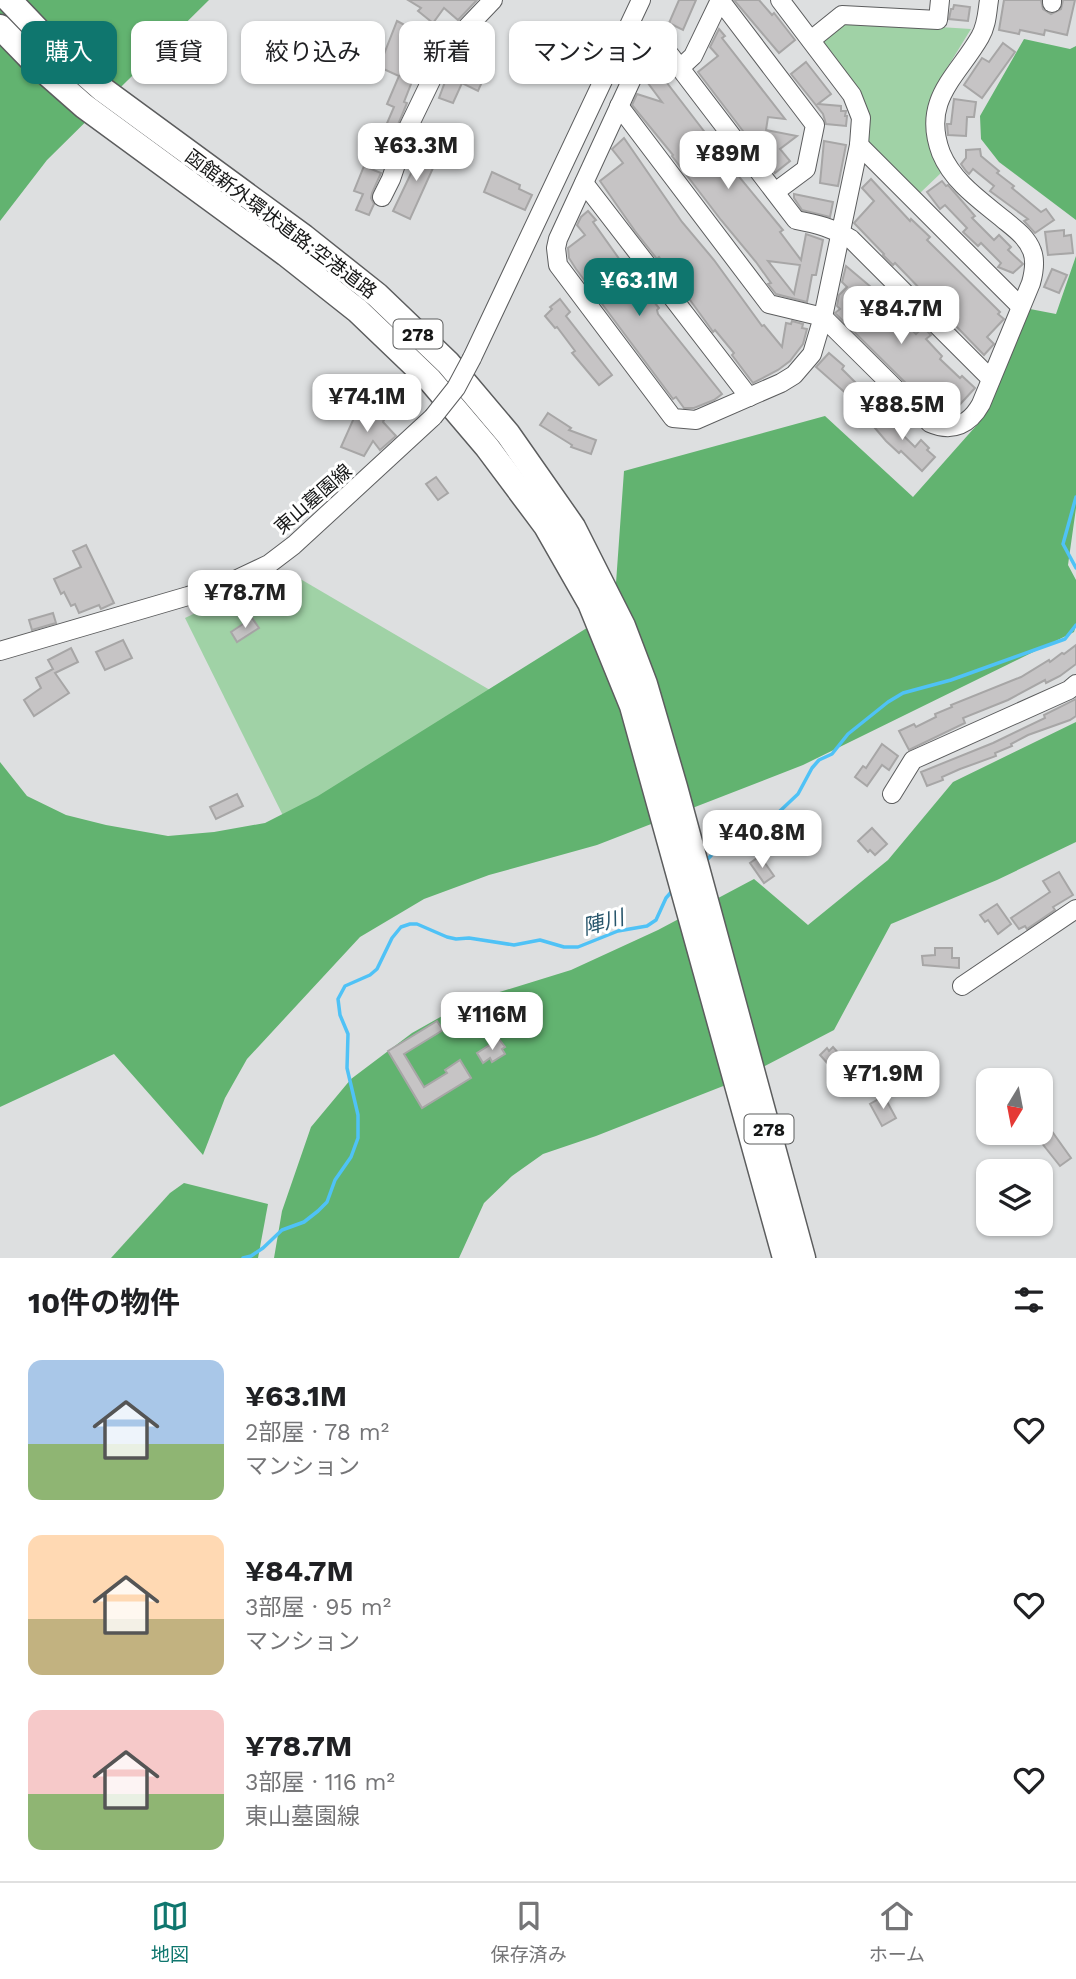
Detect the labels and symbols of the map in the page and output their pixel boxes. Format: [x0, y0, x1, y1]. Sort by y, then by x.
pin: ¥63.3M [359, 124, 473, 183]
pin: ¥89M [687, 132, 769, 191]
street label: 函館新外環状道路;空港道路 [181, 145, 381, 303]
pin: ¥63.1M [582, 258, 696, 318]
pin: ¥84.7M [844, 286, 958, 346]
road number: 278 [394, 320, 442, 348]
pin: ¥74.1M [310, 374, 424, 434]
pin: ¥88.5M [845, 382, 959, 442]
street label: 東山墓園線 [270, 459, 356, 539]
pin: ¥78.7M [188, 570, 302, 630]
pin: ¥40.8M [705, 810, 819, 870]
water label: 陣川 [579, 904, 628, 940]
pin: ¥116M [443, 992, 541, 1052]
pin: ¥71.9M [826, 1052, 940, 1111]
north arrow [976, 1068, 1054, 1144]
road number: 278 [744, 1114, 794, 1144]

